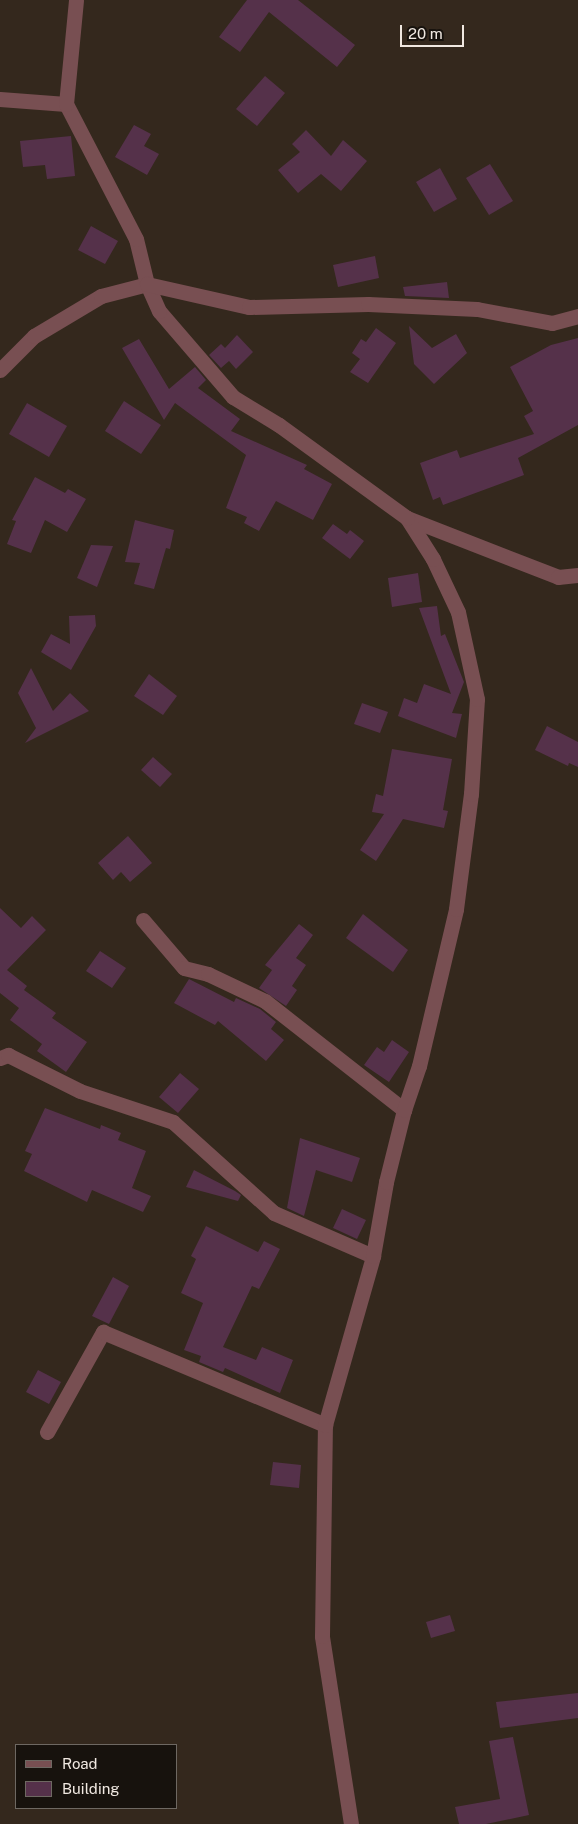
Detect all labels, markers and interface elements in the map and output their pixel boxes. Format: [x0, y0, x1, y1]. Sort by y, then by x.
scale bar [403, 15, 467, 47]
text: 20 m [408, 25, 443, 42]
legend [15, 1744, 178, 1809]
text: Road [62, 1755, 98, 1772]
text: Building [62, 1780, 120, 1797]

